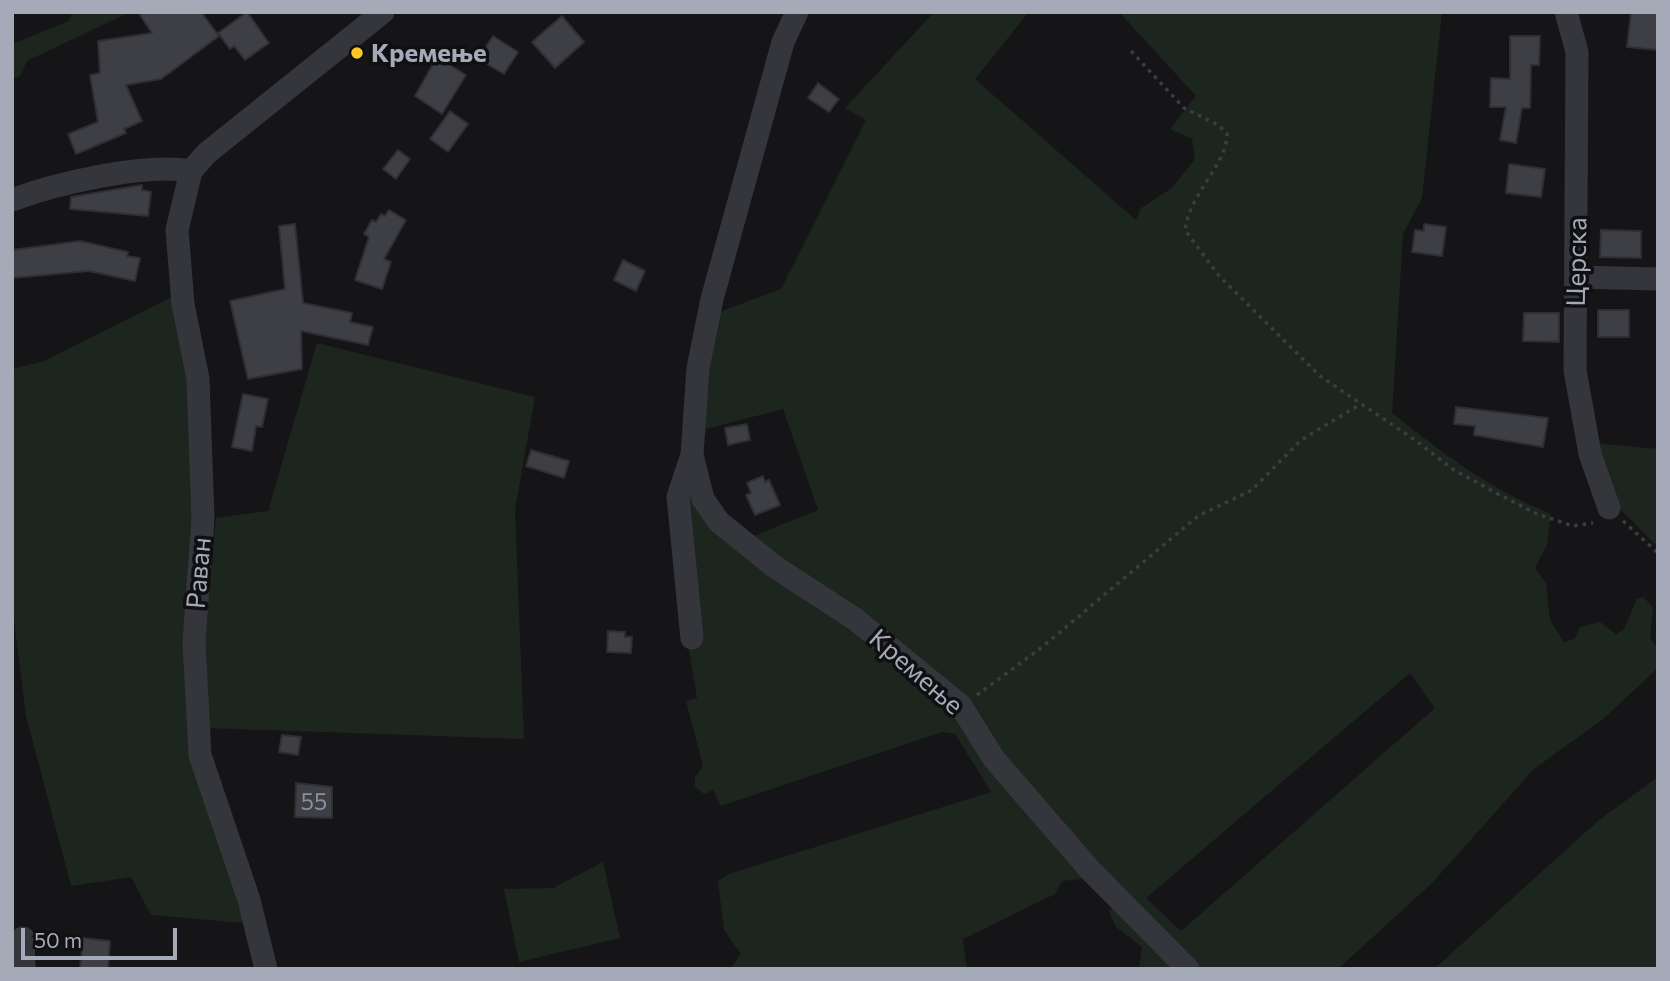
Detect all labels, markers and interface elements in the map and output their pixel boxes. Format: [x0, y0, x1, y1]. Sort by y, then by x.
place label: Кремење [371, 37, 487, 69]
marker: Кремење [349, 45, 365, 61]
street label: Церска [1561, 217, 1593, 307]
street label: Раван [180, 536, 218, 610]
street label: Кремење [863, 623, 969, 721]
house number: 55 [301, 788, 327, 816]
scale bar [24, 914, 180, 958]
text: 50 m [34, 927, 82, 952]

